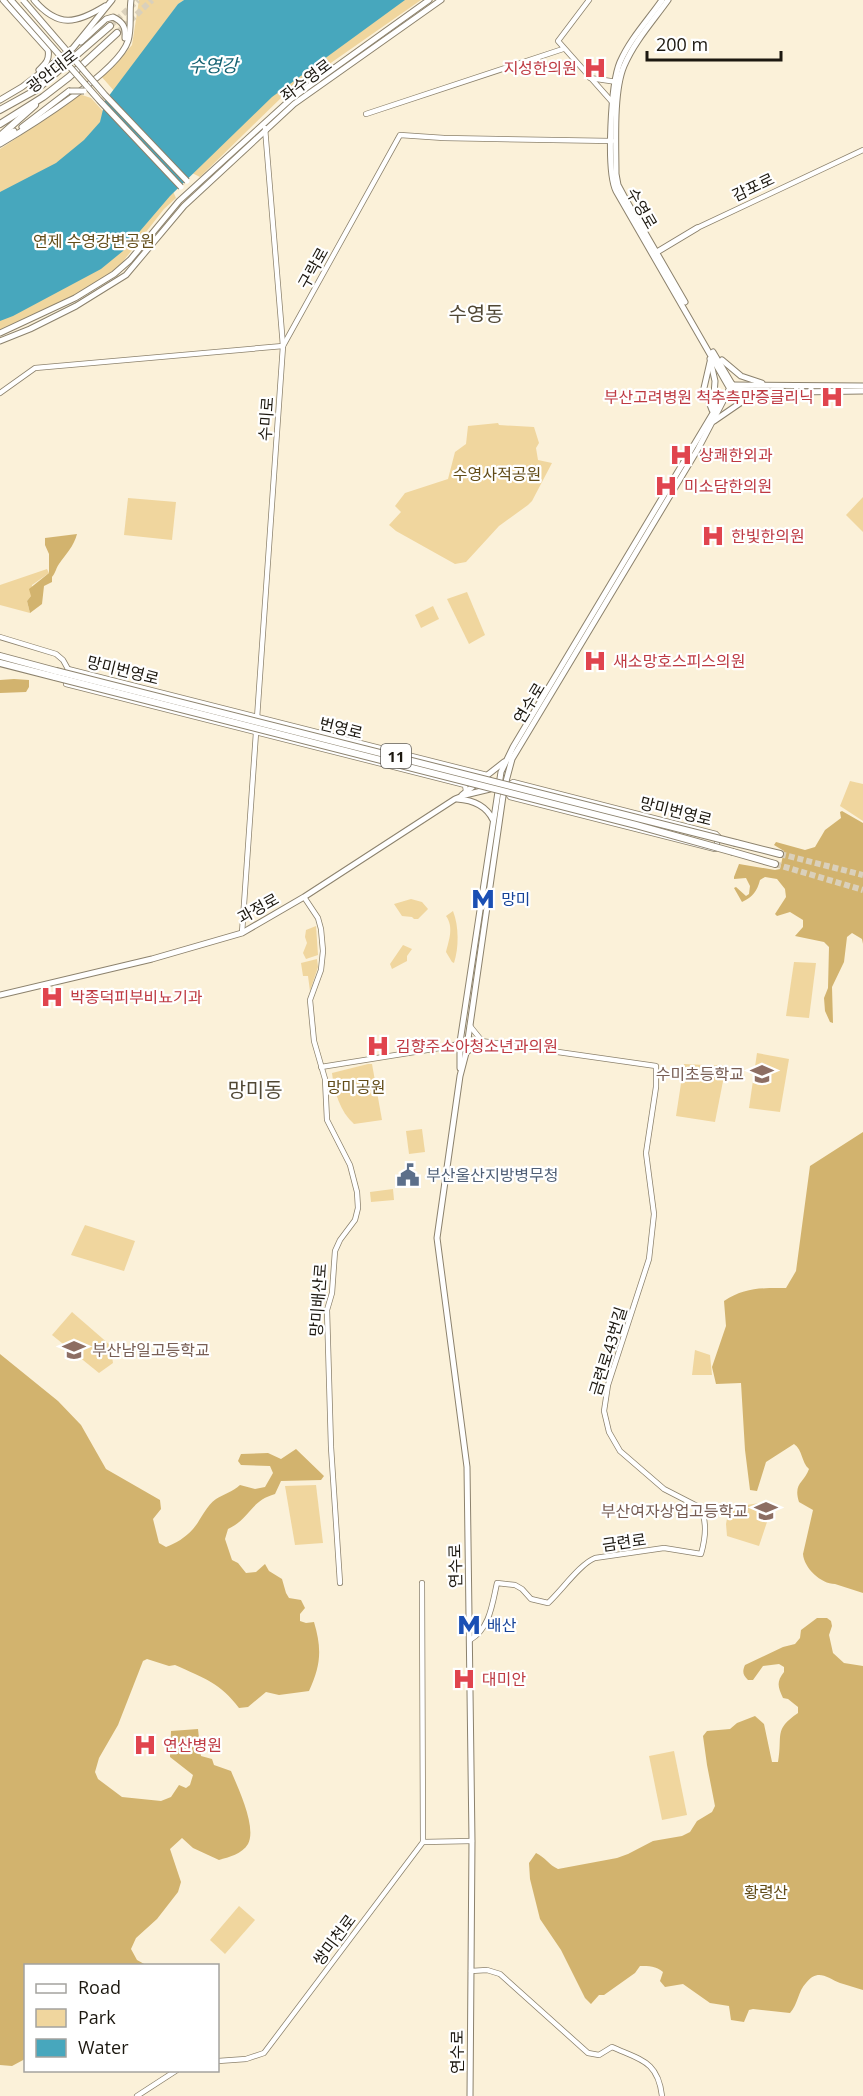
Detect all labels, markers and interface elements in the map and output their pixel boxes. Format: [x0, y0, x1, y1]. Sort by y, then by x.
scale bar [647, 24, 780, 62]
text: 200 m [656, 32, 708, 56]
street label: 광안대로 [22, 44, 82, 98]
water label: 수영강 [188, 53, 240, 77]
street label: 좌수영로 [276, 53, 336, 107]
hospital icon: 지성한의원 [582, 55, 608, 81]
place label: 지성한의원 [503, 57, 577, 79]
street label: 감포로 [728, 168, 778, 206]
street label: 수영로 [621, 183, 663, 233]
park label: 연제 수영강변공원 [33, 230, 155, 252]
street label: 구락로 [293, 243, 333, 293]
district label: 수영동 [448, 300, 504, 327]
hospital icon: 부산고려병원 척추측만증클리닉 [819, 384, 845, 410]
place label: 부산고려병원 척추측만증클리닉 [604, 386, 814, 408]
street label: 수미로 [253, 396, 279, 442]
hospital icon: 상쾌한외과 [668, 442, 694, 468]
place label: 상쾌한외과 [699, 444, 773, 466]
park label: 수영사적공원 [453, 463, 541, 485]
hospital icon: 미소담한의원 [653, 473, 679, 499]
place label: 미소담한의원 [684, 475, 772, 497]
hospital icon: 한빛한의원 [700, 523, 726, 549]
place label: 한빛한의원 [731, 525, 805, 547]
hospital icon: 새소망호스피스의원 [582, 648, 608, 674]
street label: 망미번영로 [85, 650, 162, 690]
place label: 새소망호스피스의원 [613, 650, 745, 672]
street label: 연수로 [508, 678, 550, 728]
street label: 번영로 [317, 712, 365, 744]
road number: 11 [381, 744, 411, 768]
street label: 망미번영로 [638, 791, 715, 831]
metro station icon: 망미 [470, 886, 496, 912]
street label: 과정로 [233, 888, 283, 928]
place label: 망미 [501, 888, 530, 910]
hospital icon: 박종덕피부비뇨기과 [39, 984, 65, 1010]
place label: 박종덕피부비뇨기과 [70, 986, 203, 1008]
hospital icon: 김향주소아청소년과의원 [365, 1033, 391, 1059]
place label: 김향주소아청소년과의원 [396, 1035, 558, 1057]
school or university icon: 수미초등학교 [749, 1061, 775, 1087]
place label: 수미초등학교 [656, 1063, 744, 1085]
district label: 망미동 [227, 1076, 283, 1103]
park label: 망미공원 [327, 1076, 385, 1098]
public building icon: 부산울산지방병무청 [395, 1162, 421, 1188]
place label: 부산울산지방병무청 [426, 1164, 558, 1186]
street label: 망미배산로 [304, 1262, 332, 1337]
street label: 금련로43번길 [584, 1304, 632, 1398]
school or university icon: 부산남일고등학교 [61, 1337, 87, 1363]
place label: 부산남일고등학교 [92, 1339, 210, 1361]
school or university icon: 부산여자상업고등학교 [753, 1498, 779, 1524]
place label: 부산여자상업고등학교 [601, 1500, 748, 1522]
street label: 금련로 [601, 1528, 648, 1556]
street label: 연수로 [444, 1543, 466, 1588]
metro station icon: 배산 [456, 1612, 482, 1638]
place label: 배산 [487, 1614, 517, 1636]
hospital icon: 대미안 [451, 1666, 477, 1692]
place label: 대미안 [482, 1668, 526, 1690]
hospital icon: 연산병원 [132, 1732, 158, 1758]
place label: 연산병원 [163, 1734, 222, 1756]
park label: 황령산 [744, 1881, 788, 1903]
street label: 쌍미천로 [307, 1910, 361, 1970]
legend [24, 1964, 219, 2072]
text: Road [78, 1975, 121, 1999]
text: Park [78, 2005, 116, 2029]
street label: 연수로 [446, 2030, 468, 2074]
text: Water [78, 2035, 129, 2059]

